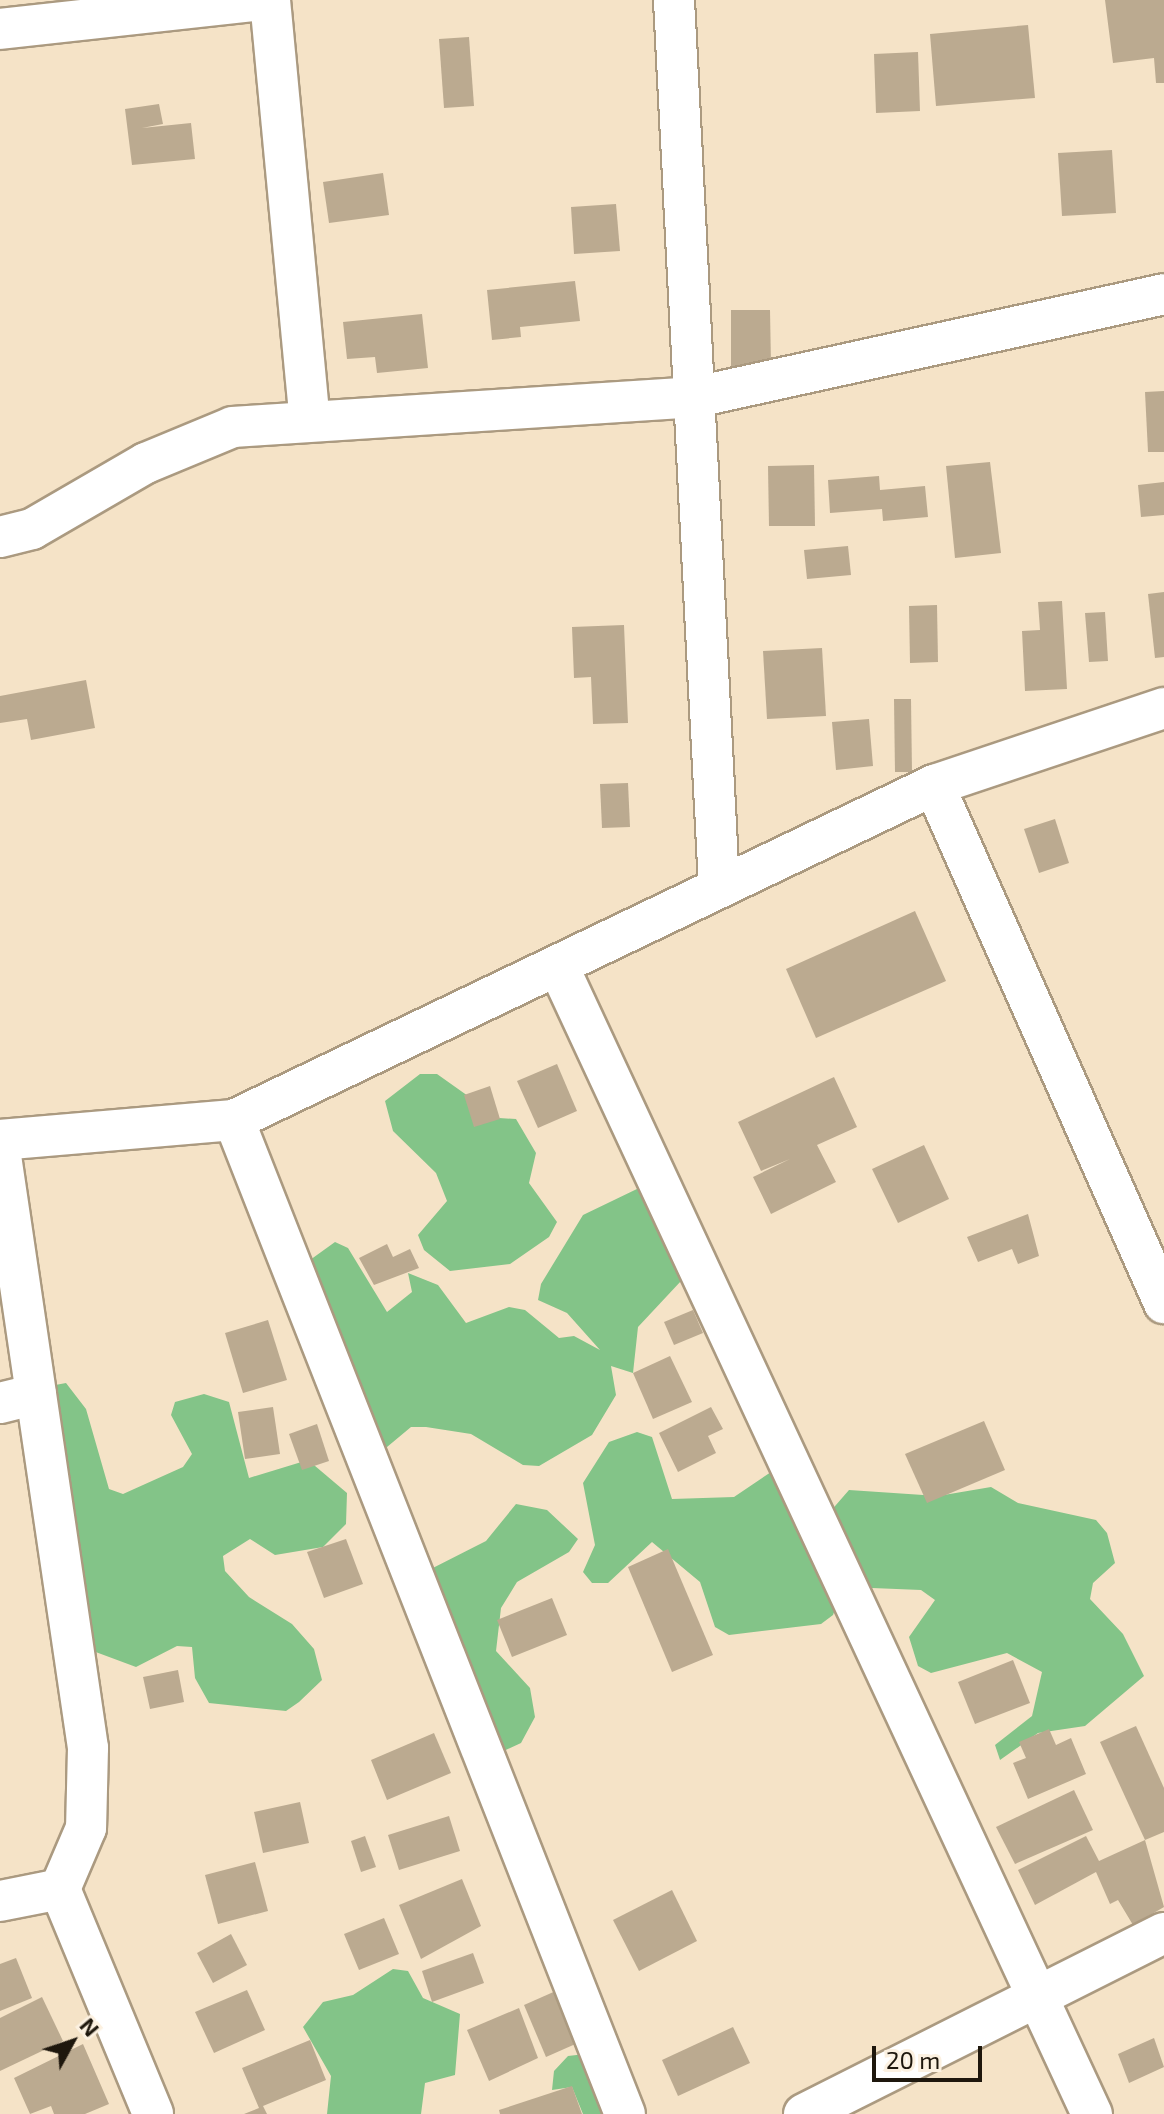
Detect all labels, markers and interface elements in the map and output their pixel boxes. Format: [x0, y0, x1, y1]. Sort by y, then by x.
north arrow [32, 2002, 112, 2082]
text: N [75, 2012, 105, 2041]
scale bar [876, 2030, 986, 2080]
text: 20 m [886, 2045, 940, 2074]

